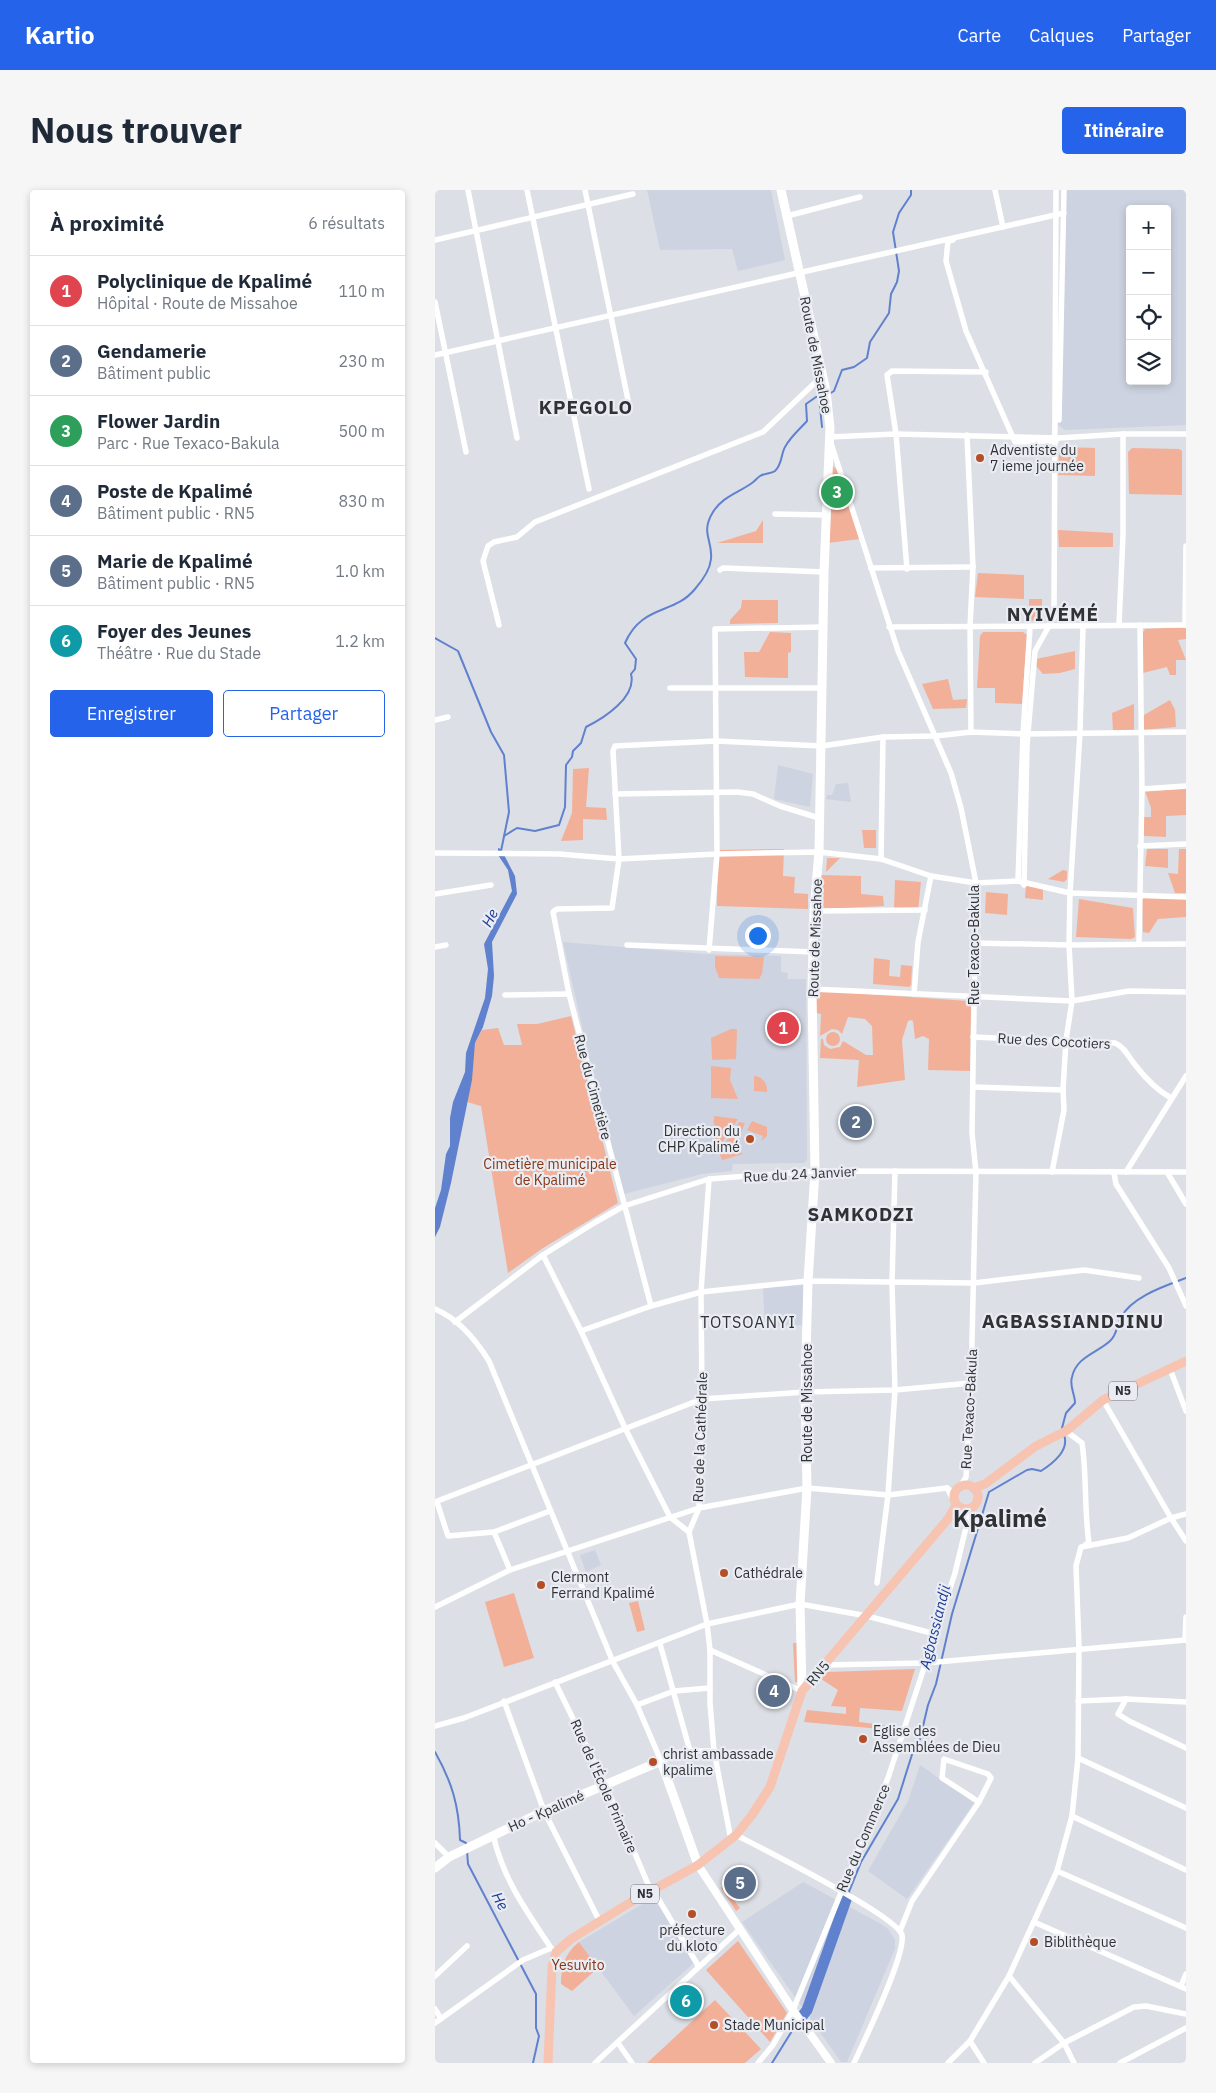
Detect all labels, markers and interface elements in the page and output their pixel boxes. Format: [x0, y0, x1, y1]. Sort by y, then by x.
text: Kartio [25, 19, 95, 51]
text: Carte [958, 24, 1001, 47]
text: Calques [1029, 24, 1094, 47]
text: Partager [1122, 24, 1191, 47]
text: Nous trouver [30, 107, 242, 153]
button: Itinéraire [1062, 107, 1186, 154]
map controls [1126, 205, 1171, 385]
button: + [1126, 205, 1171, 250]
text: À proximité [50, 209, 164, 237]
text: 6 résultats [308, 213, 385, 233]
button: − [1126, 250, 1171, 295]
text: Polyclinique de Kpalimé [97, 269, 312, 293]
text: 1 [61, 281, 71, 301]
text: 110 m [338, 281, 385, 301]
text: Hôpital · Route de Missahoe [97, 293, 298, 313]
street label: Route de Missahoe [796, 295, 836, 415]
button: locate [1126, 295, 1171, 340]
text: Gendamerie [97, 339, 206, 363]
button: layers [1126, 340, 1171, 385]
text: 2 [61, 351, 71, 371]
text: 230 m [338, 351, 385, 371]
text: Bâtiment public [97, 363, 211, 383]
district label: KPEGOLO [539, 395, 633, 419]
text: Flower Jardin [97, 409, 220, 433]
text: 3 [61, 421, 71, 441]
text: 500 m [338, 421, 385, 441]
text: Parc · Rue Texaco-Bakula [97, 433, 280, 453]
place label: Adventiste du 7 ieme journée [990, 441, 1084, 475]
marker: Adventiste du 7 ieme journée [974, 452, 986, 464]
pin: 3 [821, 473, 853, 511]
text: Poste de Kpalimé [97, 479, 253, 503]
text: 4 [61, 491, 71, 511]
text: 830 m [338, 491, 385, 511]
text: Bâtiment public · RN5 [97, 503, 255, 523]
text: Marie de Kpalimé [97, 549, 253, 573]
text: 5 [61, 561, 71, 581]
text: 1.0 km [335, 561, 385, 581]
text: Bâtiment public · RN5 [97, 573, 255, 593]
district label: NYIVÉMÉ [1007, 602, 1099, 626]
text: Foyer des Jeunes [97, 619, 251, 643]
text: 6 [61, 631, 71, 651]
text: 1.2 km [335, 631, 385, 651]
text: Théâtre · Rue du Stade [97, 643, 261, 663]
button: Enregistrer [50, 690, 213, 737]
button: Partager [223, 690, 385, 737]
street label: Route de Missahoe [804, 878, 826, 998]
street label: Rue Texaco-Bakula [965, 884, 983, 1005]
water label: He [477, 905, 502, 930]
your location [745, 923, 771, 949]
pin: 1 [767, 1009, 799, 1047]
street label: Rue des Cocotiers [997, 1029, 1111, 1053]
street label: Rue du Cimetière [570, 1032, 616, 1142]
pin: 2 [840, 1103, 872, 1141]
place label: Direction du CHP Kpalimé [658, 1122, 740, 1156]
marker: Direction du CHP Kpalimé [744, 1133, 756, 1145]
park label: Cimetière municipale de Kpalimé [483, 1155, 617, 1189]
street label: Rue du 24 Janvier [743, 1162, 857, 1186]
district label: SAMKODZI [808, 1202, 914, 1226]
district label: AGBASSIANDJINU [982, 1309, 1164, 1333]
district label: TOTSOANYI [700, 1312, 796, 1332]
street label: Route de Missahoe [798, 1343, 816, 1462]
street label: Rue Texaco-Bakula [957, 1348, 981, 1470]
street label: Rue de la Cathédrale [689, 1371, 711, 1503]
road number: N5 [1109, 1382, 1137, 1400]
district label: Kpalimé [953, 1502, 1047, 1534]
place label: Cathédrale [734, 1564, 803, 1582]
marker: Cathédrale [718, 1567, 730, 1579]
place label: Clermont Ferrand Kpalimé [551, 1568, 655, 1602]
marker: Clermont Ferrand Kpalimé [535, 1579, 547, 1591]
water label: Agbassiandji [915, 1583, 954, 1672]
street label: RN5 [802, 1657, 834, 1689]
pin: 4 [758, 1672, 790, 1710]
street label: Rue de l'École Primaire [566, 1716, 643, 1856]
place label: Eglise des Assemblées de Dieu [873, 1722, 1001, 1756]
marker: Eglise des Assemblées de Dieu [857, 1733, 869, 1745]
place label: christ ambassade kpalime [663, 1745, 774, 1779]
marker: christ ambassade kpalime [647, 1756, 659, 1768]
street label: Rue du Commerce [832, 1781, 894, 1895]
street label: Ho - Kpalimé [505, 1786, 587, 1836]
pin: 5 [724, 1864, 756, 1902]
road number: N5 [631, 1885, 659, 1904]
water label: He [488, 1888, 513, 1913]
marker: préfecture du kloto [686, 1908, 698, 1920]
place label: préfecture du kloto [659, 1921, 725, 1955]
place label: Biblithèque [1044, 1933, 1117, 1951]
marker: Biblithèque [1028, 1936, 1040, 1948]
park label: Yesuvito [551, 1956, 605, 1974]
pin: 6 [670, 1982, 702, 2020]
place label: Stade Municipal [724, 2016, 825, 2034]
marker: Stade Municipal [708, 2019, 720, 2031]

